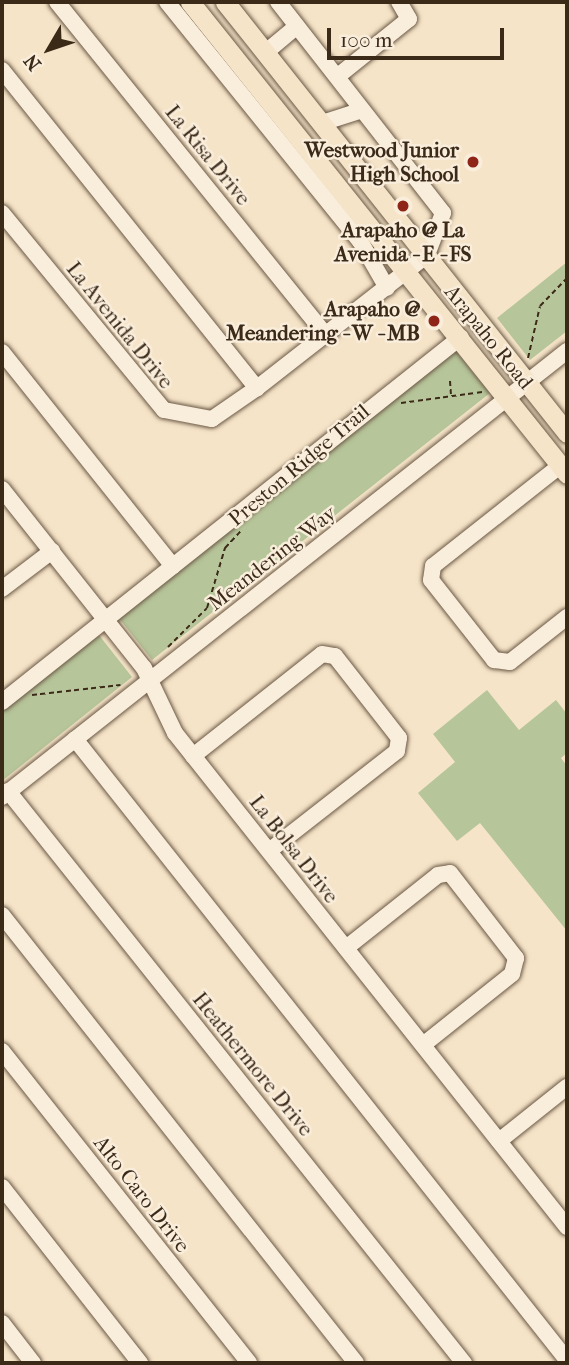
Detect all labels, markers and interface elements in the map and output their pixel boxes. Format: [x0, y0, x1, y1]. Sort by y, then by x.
north arrow [14, 14, 84, 84]
scale bar [331, 14, 508, 58]
text: 100 m [340, 28, 393, 52]
text: N [20, 50, 46, 75]
street label: La Risa Drive [160, 100, 256, 210]
place label: Westwood Junior High School [305, 137, 459, 187]
marker: Westwood Junior High School [465, 154, 481, 170]
marker: Arapaho @ La Avenida - E - FS [395, 198, 411, 214]
place label: Arapaho @ La Avenida - E - FS [335, 217, 471, 267]
street label: La Avenida Drive [61, 257, 179, 393]
street label: Arapaho Road [439, 280, 539, 394]
place label: Arapaho @ Meandering - W - MB [226, 296, 420, 346]
marker: Arapaho @ Meandering - W - MB [426, 313, 442, 329]
street label: Preston Ridge Trail [223, 399, 375, 531]
street label: Meandering Way [203, 500, 341, 616]
street label: La Bolsa Drive [244, 790, 344, 908]
street label: Heathermore Drive [187, 987, 319, 1141]
street label: Alto Caro Drive [89, 1131, 195, 1257]

